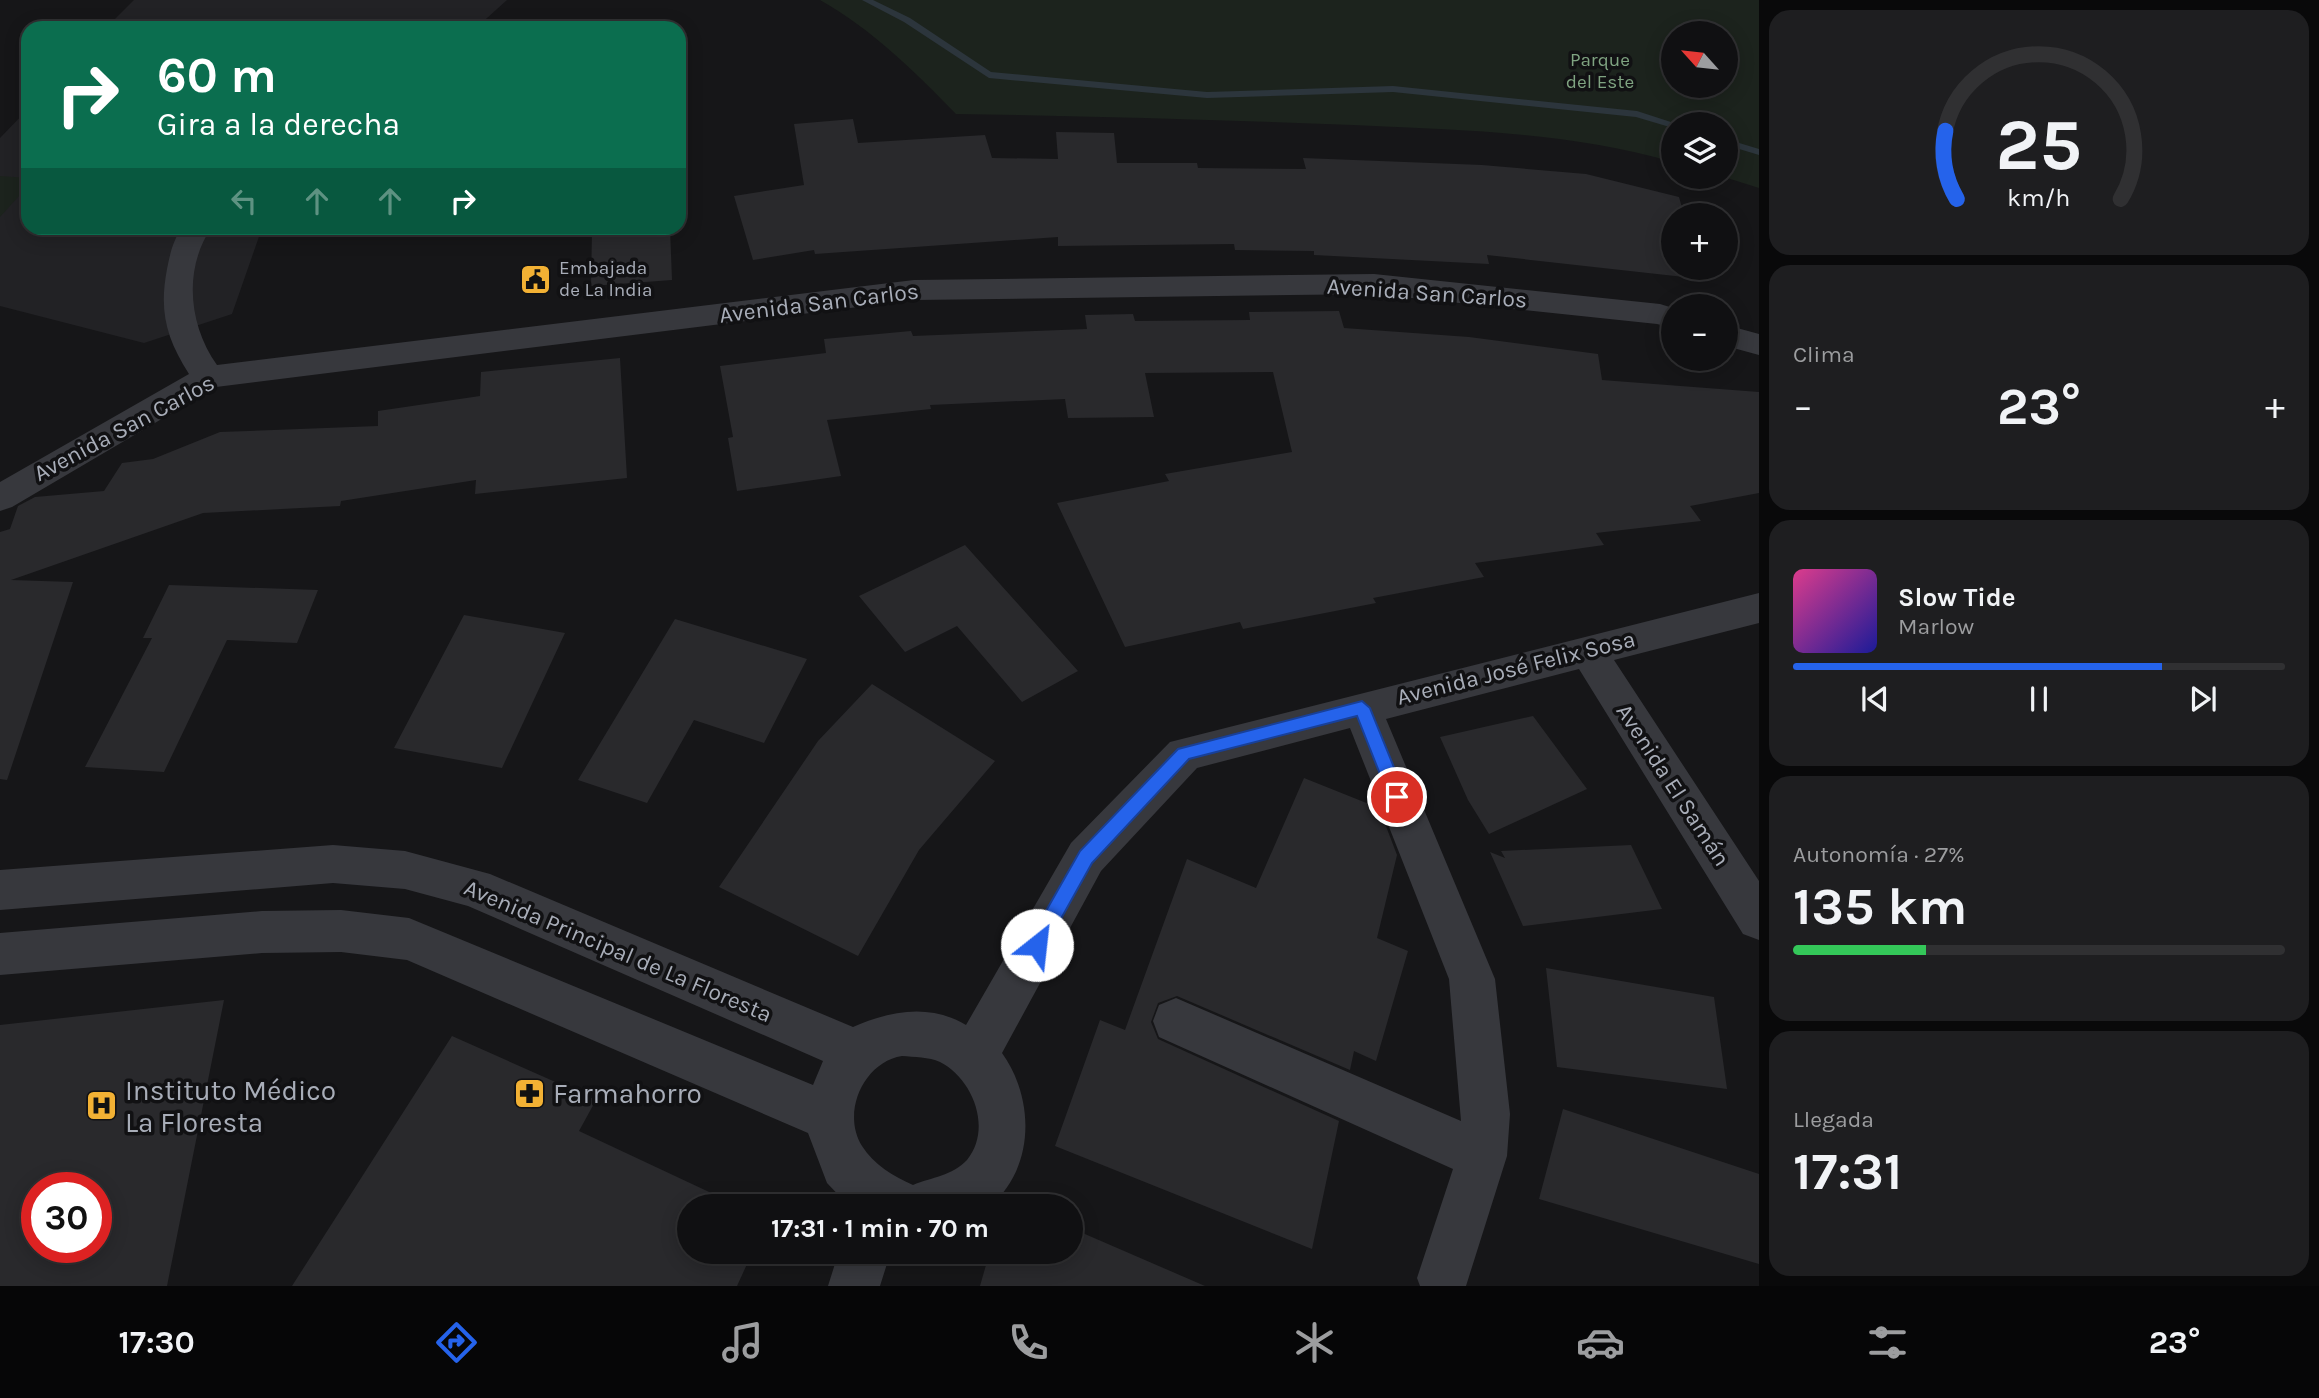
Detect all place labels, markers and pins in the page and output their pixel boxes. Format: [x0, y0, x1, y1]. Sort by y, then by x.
place label: Embajada de La India [559, 257, 653, 301]
public building icon: Embajada de La India [519, 262, 553, 296]
pin [1367, 767, 1427, 827]
place label: Instituto Médico La Floresta [125, 1074, 336, 1139]
pharmacy icon: Farmahorro [513, 1076, 547, 1110]
place label: Farmahorro [553, 1077, 702, 1110]
hospital icon: Instituto Médico La Floresta [85, 1089, 119, 1123]

